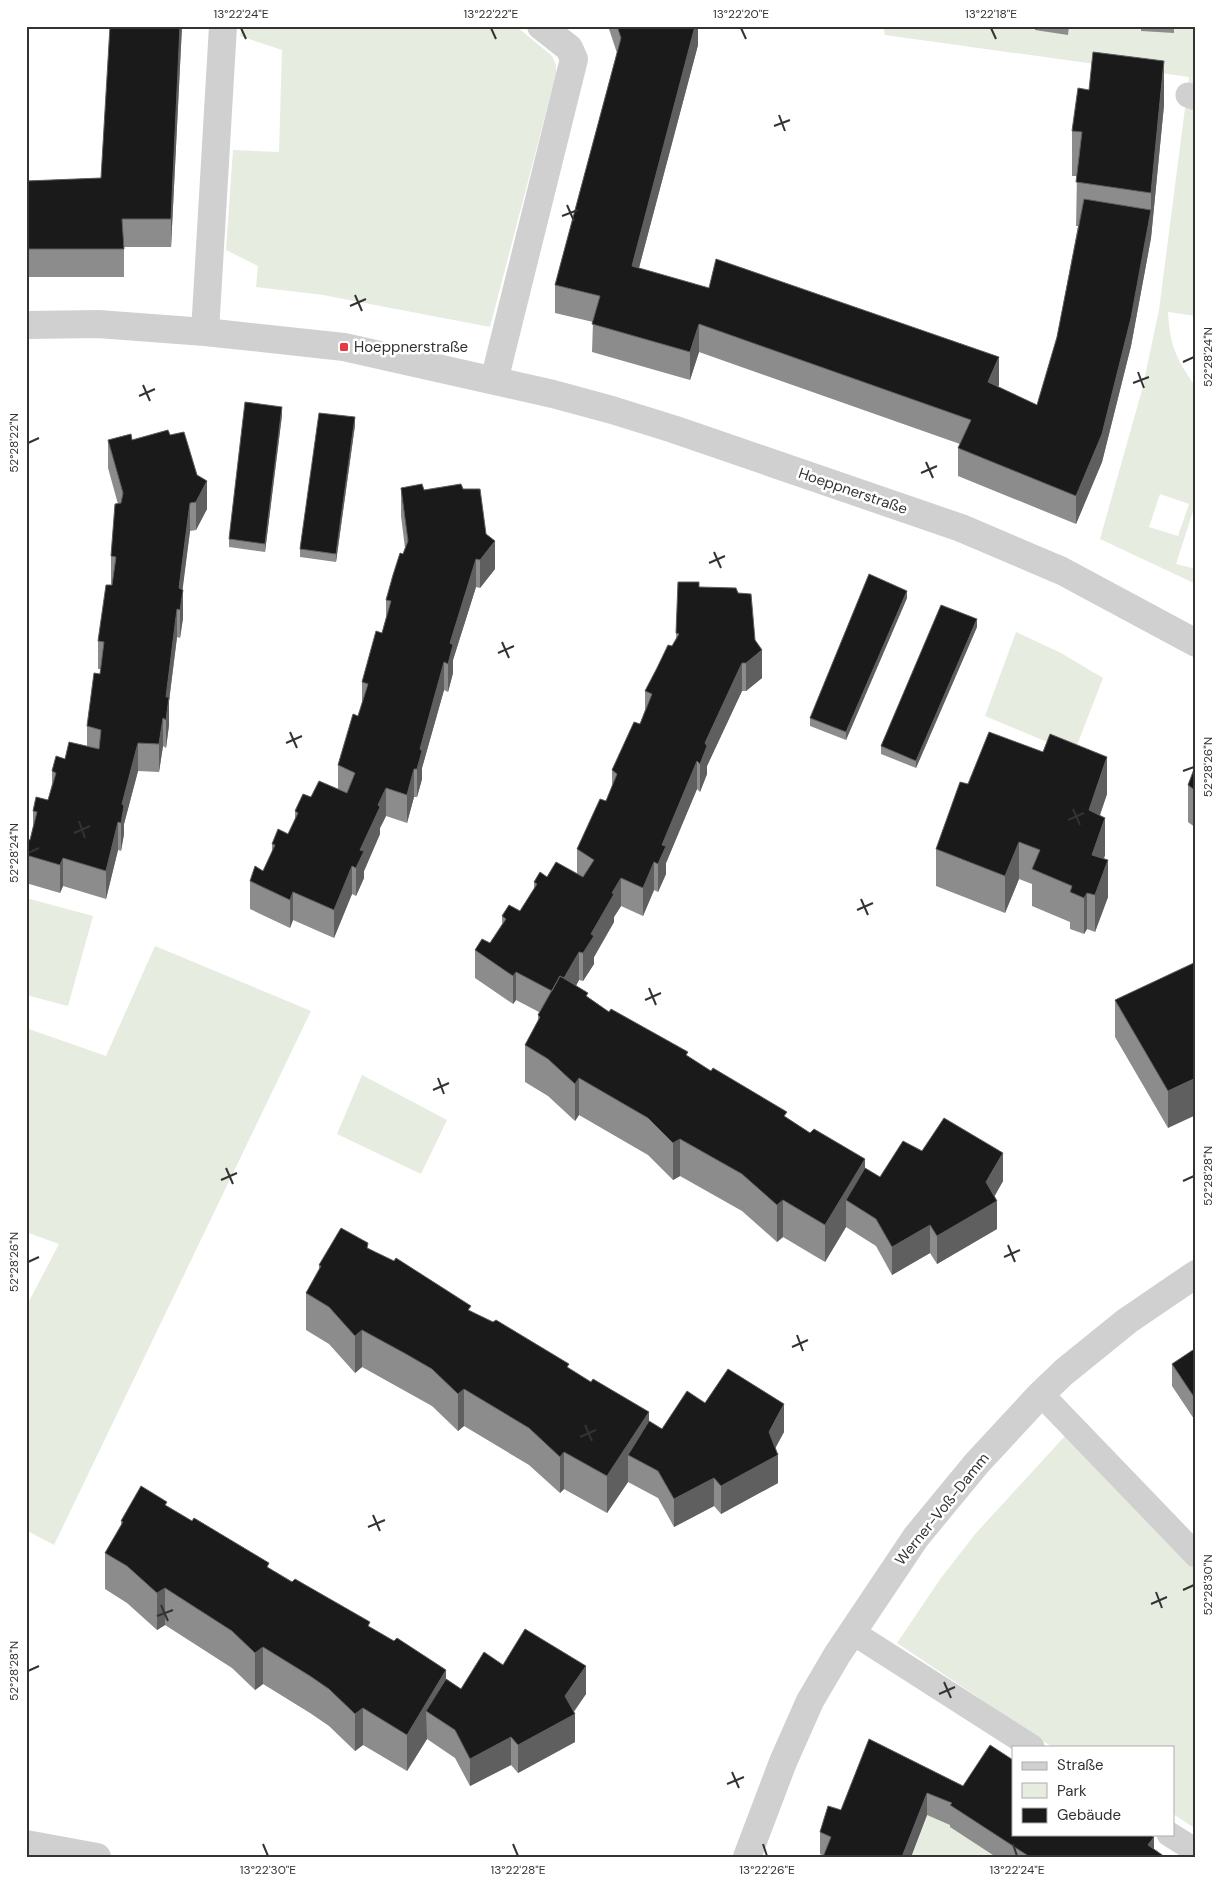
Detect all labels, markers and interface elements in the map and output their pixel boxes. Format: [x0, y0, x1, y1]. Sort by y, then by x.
text: 13°22'24"E [214, 6, 269, 22]
text: 13°22'22"E [464, 6, 519, 22]
text: 13°22'20"E [713, 6, 769, 22]
text: 13°22'18"E [965, 6, 1017, 22]
text: 52°28'24"N [1200, 327, 1216, 387]
place label: Hoeppnerstraße [354, 337, 468, 357]
marker: Hoeppnerstraße [338, 341, 350, 353]
text: 52°28'22"N [6, 413, 22, 473]
street label: Hoeppnerstraße [796, 463, 910, 519]
text: 52°28'26"N [1200, 737, 1216, 797]
text: 52°28'24"N [6, 823, 22, 883]
text: 52°28'28"N [1200, 1146, 1216, 1206]
text: 52°28'26"N [6, 1232, 22, 1292]
street label: Werner-Voß-Damm [890, 1449, 994, 1569]
text: 52°28'30"N [1200, 1554, 1216, 1616]
text: 52°28'28"N [6, 1641, 22, 1701]
legend [1012, 1746, 1174, 1836]
text: Straße [1057, 1755, 1104, 1775]
text: Park [1057, 1781, 1087, 1801]
text: Gebäude [1057, 1805, 1121, 1825]
text: 13°22'30"E [240, 1862, 296, 1878]
text: 13°22'28"E [491, 1862, 546, 1878]
text: 13°22'26"E [739, 1862, 795, 1878]
text: 13°22'24"E [990, 1862, 1045, 1878]

